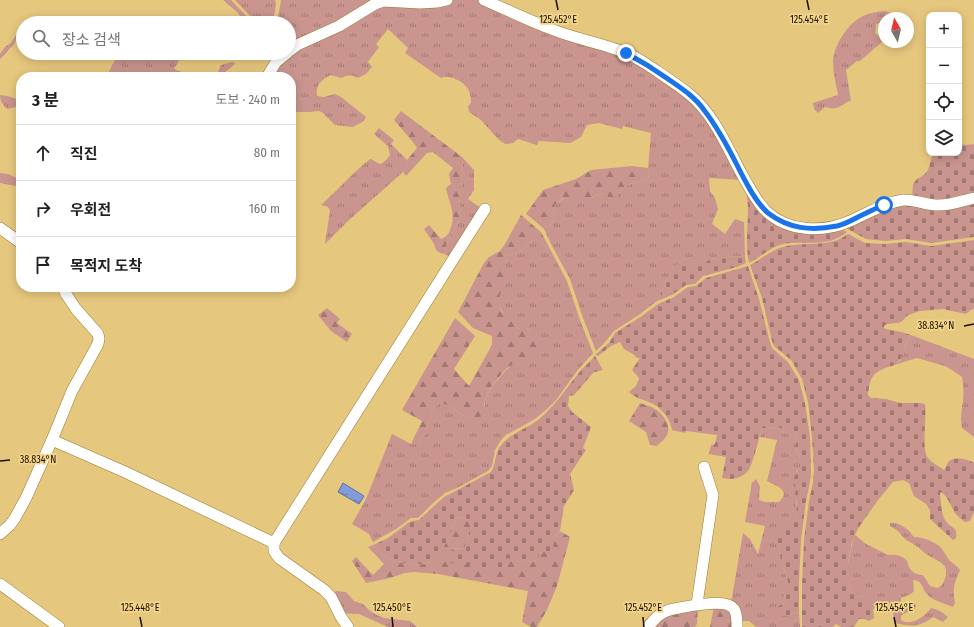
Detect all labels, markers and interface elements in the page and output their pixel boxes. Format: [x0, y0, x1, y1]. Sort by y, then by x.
north arrow [878, 12, 914, 48]
map controls [926, 12, 962, 156]
button: + [926, 12, 962, 48]
text: 125.452°E [539, 14, 577, 26]
text: 125.454°E [790, 14, 828, 26]
search box [16, 16, 296, 60]
icon: search [30, 27, 52, 49]
text: 장소 검색 [62, 31, 121, 49]
route end [617, 44, 635, 62]
button: − [926, 48, 962, 84]
button: locate [926, 84, 962, 120]
text: 3 분 [32, 90, 59, 111]
text: 도보 · 240 m [216, 92, 280, 107]
button: layers [926, 120, 962, 156]
icon: ahead [32, 142, 54, 164]
text: 직진 [70, 145, 98, 163]
text: 80 m [254, 145, 280, 160]
route start [875, 196, 893, 214]
icon: right [32, 198, 54, 220]
text: 우회전 [70, 201, 111, 219]
text: 160 m [249, 201, 280, 216]
icon: arrive [32, 254, 54, 276]
text: 목적지 도착 [70, 257, 142, 275]
text: 38.834°N [918, 320, 954, 332]
text: 38.834°N [20, 454, 56, 466]
text: 125.448°E [121, 602, 160, 614]
text: 125.450°E [373, 602, 412, 614]
text: 125.452°E [624, 602, 662, 614]
text: 125.454°E [875, 602, 913, 614]

